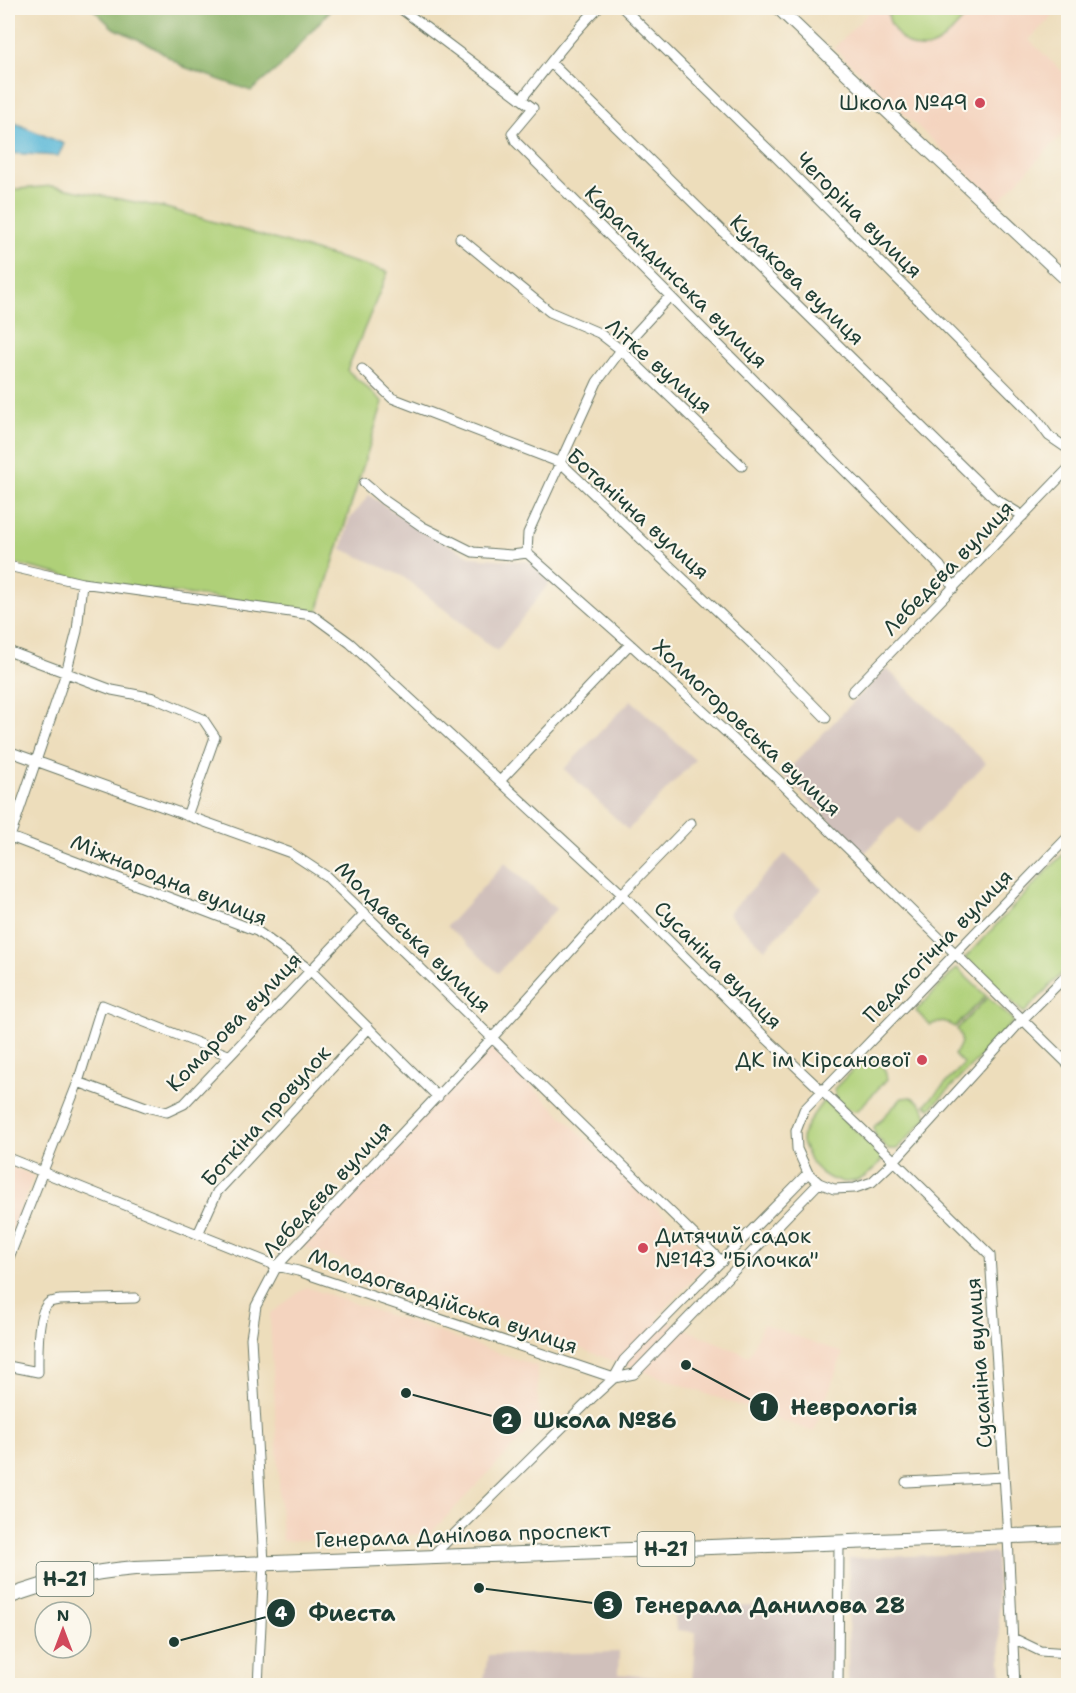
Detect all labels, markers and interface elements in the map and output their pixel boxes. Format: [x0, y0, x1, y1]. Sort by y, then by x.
place label: Школа №49 [839, 89, 968, 117]
marker: Школа №49 [973, 96, 987, 110]
street label: Чегоріна вулиця [790, 146, 928, 284]
street label: Карагандинська вулиця [578, 179, 774, 375]
street label: Кулакова вулиця [724, 208, 870, 352]
street label: Літке вулиця [600, 312, 718, 420]
street label: Ботанічна вулиця [561, 442, 715, 586]
street label: Лебедєва вулиця [876, 494, 1020, 642]
street label: Холмогоровська вулиця [647, 633, 847, 823]
street label: Міжнародна вулиця [66, 828, 272, 932]
street label: Молдавська вулиця [329, 855, 497, 1019]
street label: Педагогічна вулиця [857, 863, 1019, 1029]
street label: Сусаніна вулиця [648, 895, 788, 1035]
street label: Комарова вулиця [160, 946, 308, 1098]
street label: Боткіна провулок [195, 1039, 337, 1193]
place label: ДК ім Кірсанової [735, 1046, 911, 1074]
marker: ДК ім Кірсанової [915, 1053, 929, 1067]
street label: Лебедєва вулиця [256, 1115, 398, 1263]
place label: Дитячий садок №143 "Білочка" [655, 1222, 819, 1274]
marker: Дитячий садок №143 "Білочка" [636, 1241, 650, 1255]
street label: Молодогвардійська вулиця [304, 1242, 582, 1360]
street label: Сусаніна вулиця [959, 1277, 999, 1449]
callout: Неврологія [749, 1387, 930, 1427]
text: Неврологія [790, 1393, 918, 1422]
text: 1 [760, 1396, 768, 1420]
callout: Школа №86 [492, 1400, 689, 1440]
text: Школа №86 [533, 1406, 677, 1435]
text: 2 [501, 1409, 514, 1433]
street label: Генерала Данілова проспект [315, 1516, 612, 1554]
road number: Н-21 [638, 1532, 694, 1566]
road number: Н-21 [36, 1562, 94, 1596]
callout: Генерала Данилова 28 [593, 1585, 917, 1625]
text: Генерала Данилова 28 [635, 1591, 905, 1620]
callout: Фиеста [266, 1593, 407, 1633]
text: 3 [602, 1594, 614, 1618]
text: Фиеста [308, 1599, 396, 1628]
north arrow [33, 1600, 93, 1660]
text: 4 [275, 1602, 288, 1626]
text: N [57, 1605, 69, 1626]

